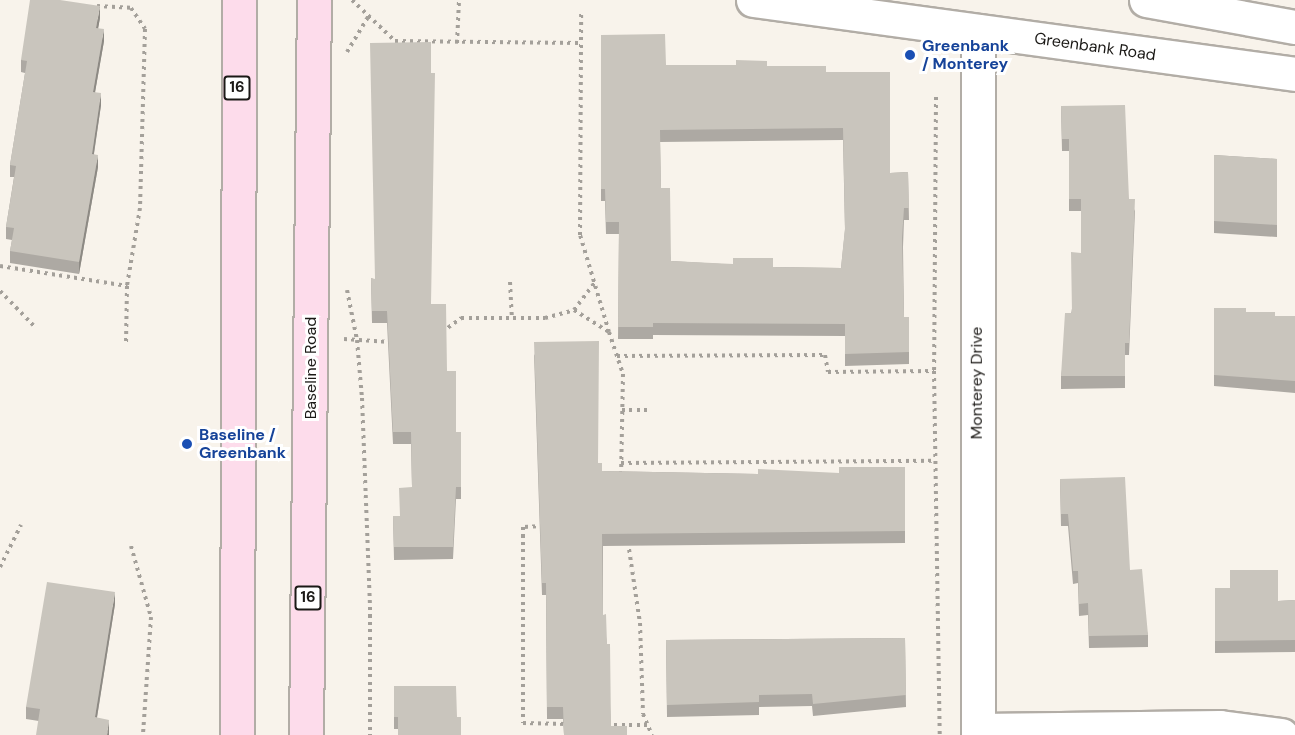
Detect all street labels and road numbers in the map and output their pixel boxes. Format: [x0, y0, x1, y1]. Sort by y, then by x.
street label: Greenbank Road [1033, 29, 1157, 65]
road number: 16 [224, 76, 250, 100]
street label: Baseline Road [301, 317, 321, 419]
street label: Monterey Drive [967, 327, 987, 439]
road number: 16 [294, 586, 322, 610]

